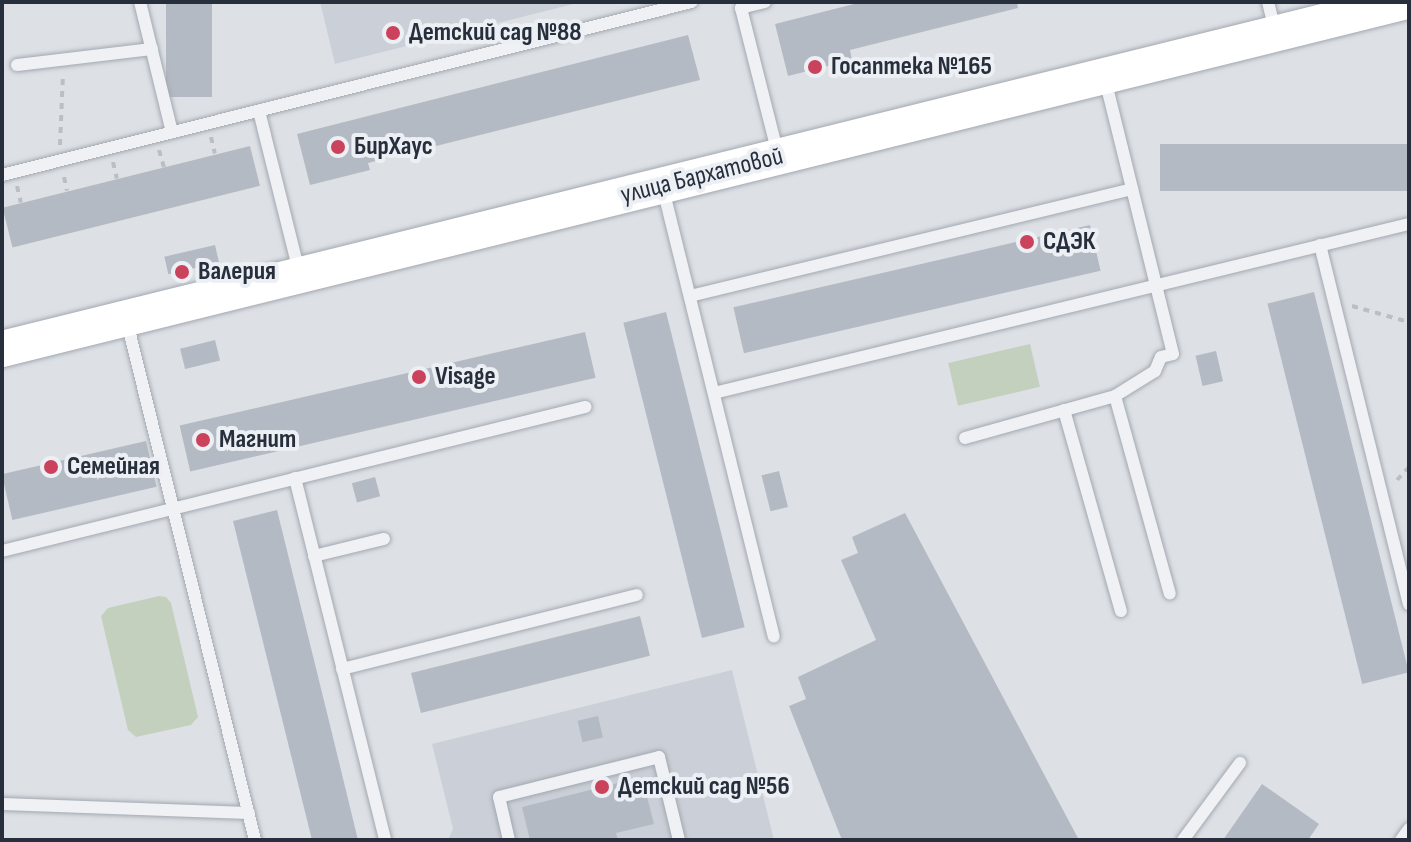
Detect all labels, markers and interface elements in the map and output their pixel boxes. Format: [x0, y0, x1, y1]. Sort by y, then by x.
place label: Детский сад №88 [409, 17, 582, 49]
marker: Детский сад №88 [384, 24, 402, 42]
place label: Госаптека №165 [831, 51, 992, 83]
marker: Госаптека №165 [806, 58, 824, 76]
place label: БирХаус [354, 131, 433, 163]
marker: БирХаус [329, 138, 347, 156]
street label: улица Бархатовой [618, 141, 786, 211]
place label: СДЭК [1043, 226, 1095, 258]
marker: СДЭК [1018, 233, 1036, 251]
place label: Валерия [198, 256, 276, 288]
marker: Валерия [173, 263, 191, 281]
place label: Visage [435, 361, 496, 393]
marker: Visage [410, 368, 428, 386]
place label: Магнит [219, 424, 296, 456]
marker: Магнит [194, 431, 212, 449]
place label: Семейная [67, 451, 160, 483]
marker: Семейная [42, 458, 60, 476]
place label: Детский сад №56 [618, 771, 790, 803]
marker: Детский сад №56 [593, 778, 611, 796]

